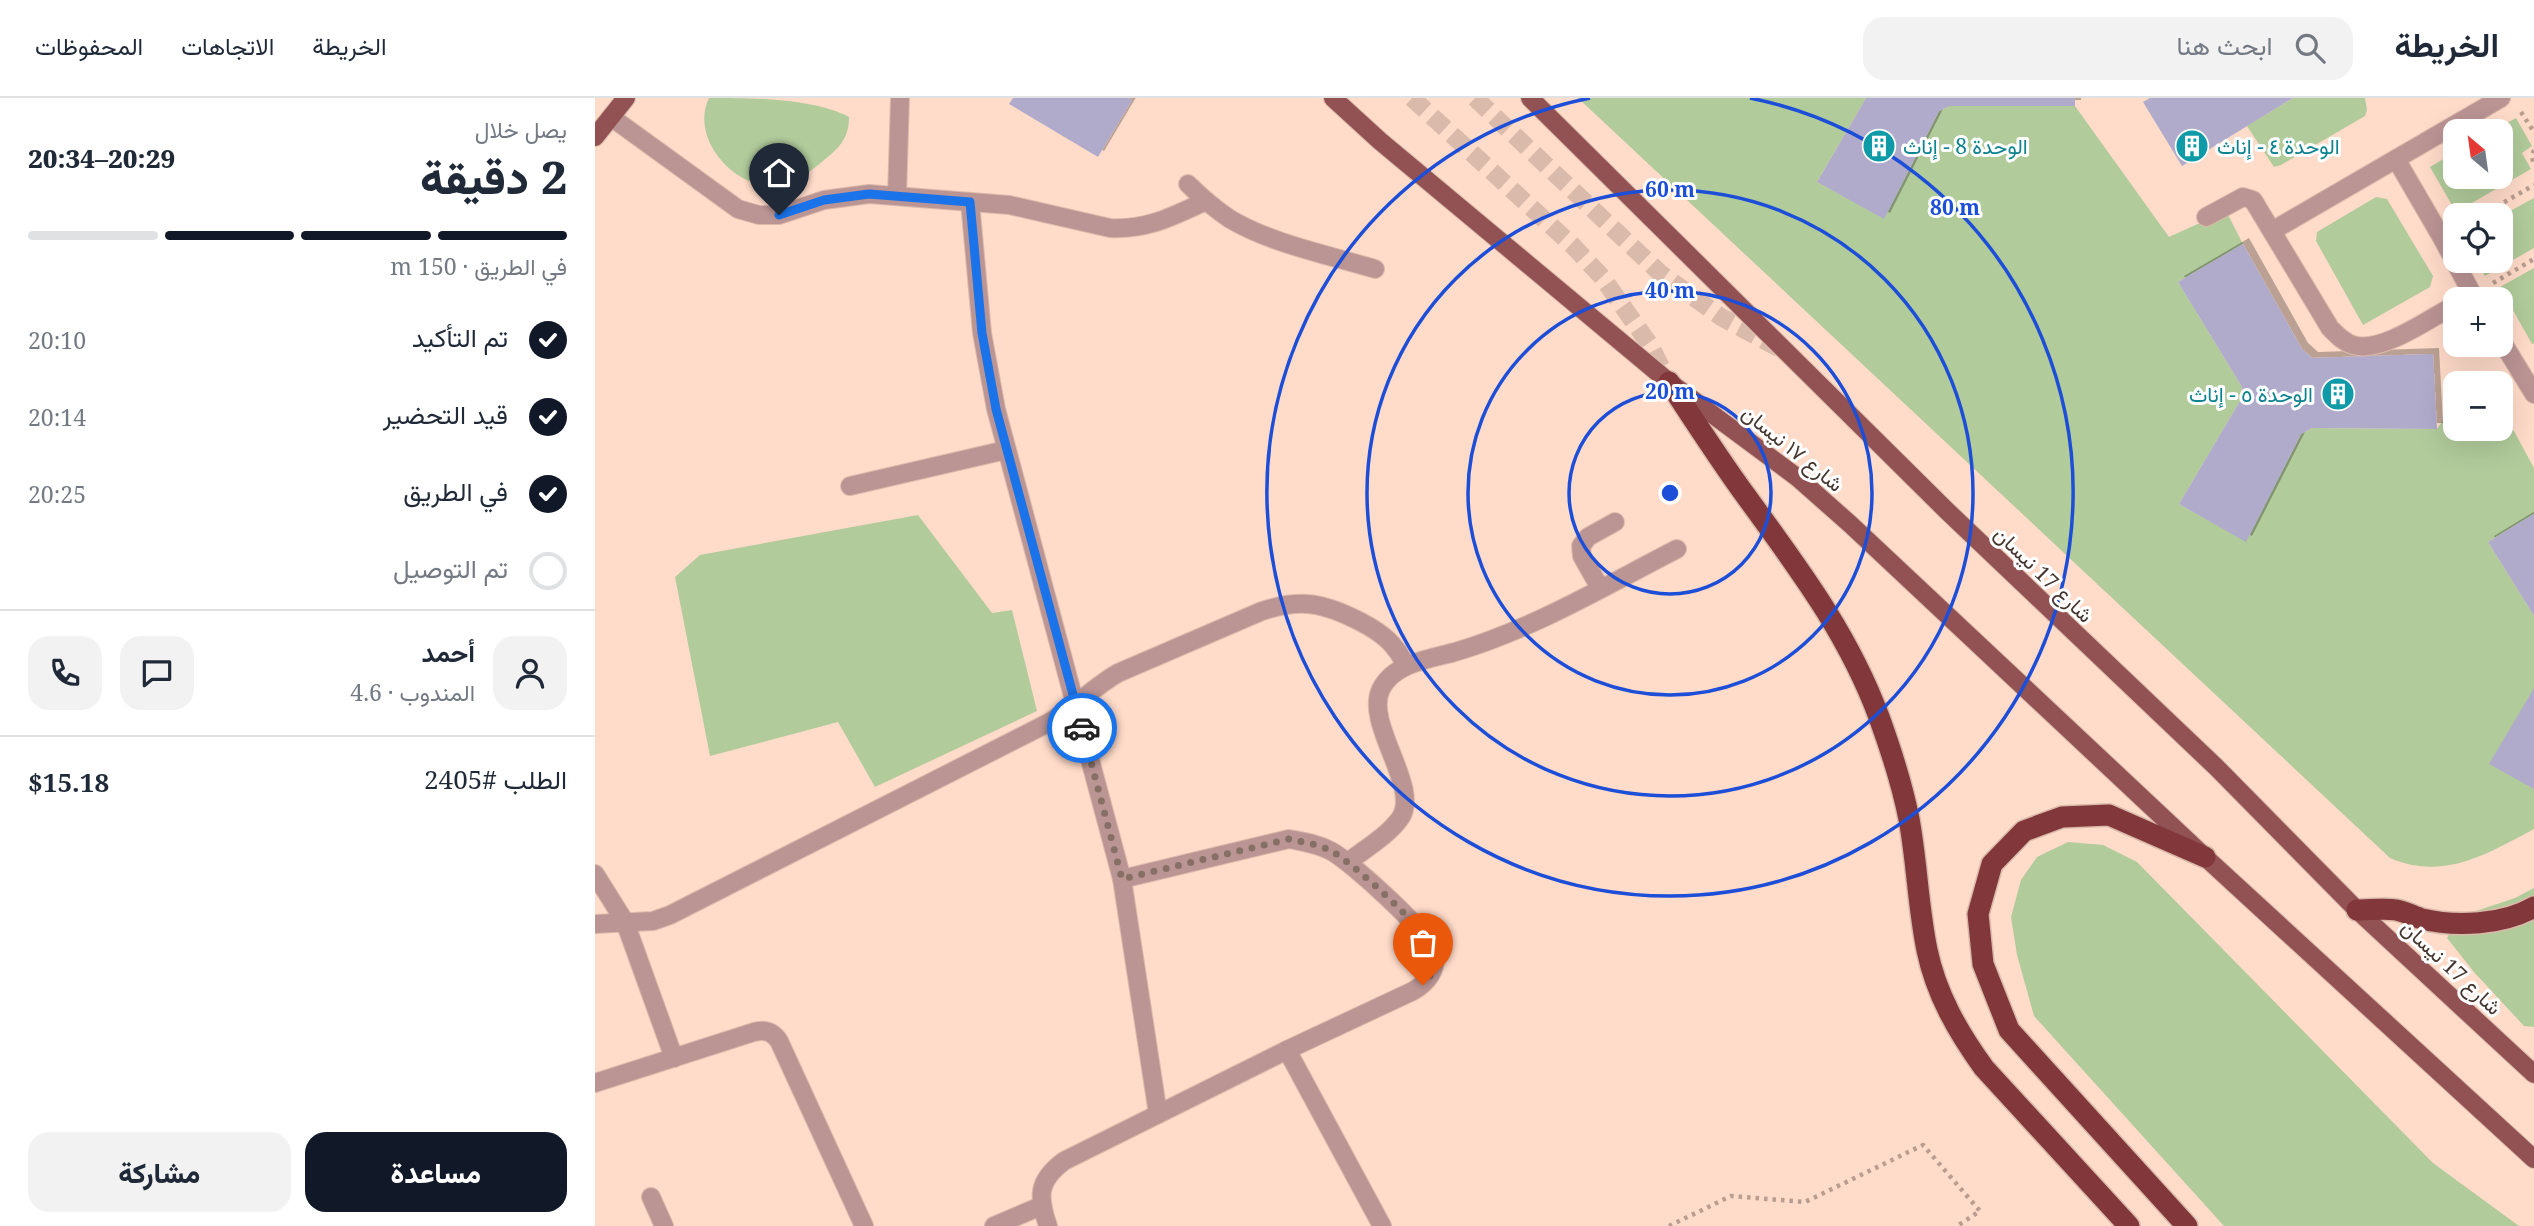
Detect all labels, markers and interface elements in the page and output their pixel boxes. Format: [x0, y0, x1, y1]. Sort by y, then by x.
search box [1863, 17, 2353, 80]
text: الخريطة [2395, 22, 2499, 67]
text: ابحث هنا [2177, 27, 2273, 63]
text: المحفوظات [35, 29, 143, 62]
text: الاتجاهات [181, 29, 274, 62]
text: الخريطة [312, 29, 387, 62]
icon: search [2291, 29, 2329, 67]
text: يصل خلال [475, 113, 567, 145]
north arrow [2443, 119, 2513, 189]
map controls [2443, 119, 2513, 441]
building icon: الوحدة 8 - إناث [1860, 127, 1898, 165]
building icon: الوحدة ٤ - إناث [2173, 127, 2211, 165]
place label: الوحدة 8 - إناث [1903, 132, 2028, 161]
place label: الوحدة ٤ - إناث [2217, 132, 2340, 161]
text: 20:29–20:34 [28, 140, 175, 176]
pin [749, 143, 809, 215]
text: 2 دقيقة [420, 145, 567, 207]
icon: home [760, 154, 798, 192]
text: 60 m [1645, 175, 1695, 203]
text: 80 m [1930, 193, 1980, 221]
button: locate [2443, 203, 2513, 273]
text: في الطريق · 150 m [390, 250, 567, 282]
text: 40 m [1645, 276, 1695, 304]
button: + [2443, 287, 2513, 357]
text: تم التأكيد [412, 319, 508, 355]
icon: check [529, 321, 567, 359]
text: 20:10 [28, 324, 86, 356]
button: − [2443, 371, 2513, 441]
building icon: الوحدة ٥ - إناث [2319, 375, 2357, 413]
text: 20 m [1645, 377, 1695, 405]
place label: الوحدة ٥ - إناث [2189, 380, 2313, 409]
text: قيد التحضير [383, 396, 508, 432]
icon: check [529, 398, 567, 436]
street label: شارع ١٧ نيسان [1736, 399, 1849, 498]
text: 20:14 [28, 401, 86, 433]
text: في الطريق [403, 473, 508, 509]
icon: check [529, 475, 567, 513]
text: 20:25 [28, 478, 86, 510]
centre of rings [1658, 481, 1682, 505]
street label: شارع 17 نيسان [1988, 520, 2100, 629]
text: تم التوصيل [393, 550, 508, 586]
text: أحمد [422, 634, 475, 670]
button: phone [28, 636, 102, 710]
button: chat [120, 636, 194, 710]
button: person [493, 636, 567, 710]
text: المندوب · 4.6 [350, 676, 475, 708]
courier [1047, 693, 1117, 763]
icon: car [1063, 709, 1101, 747]
text: الطلب #2405 [424, 761, 567, 797]
text: $15.18 [28, 764, 109, 800]
pin [1393, 913, 1453, 985]
street label: شارع 17 نيسان [2395, 913, 2508, 1022]
icon: bag [1404, 924, 1442, 962]
button: مشاركة [28, 1132, 291, 1212]
button: مساعدة [305, 1132, 567, 1212]

